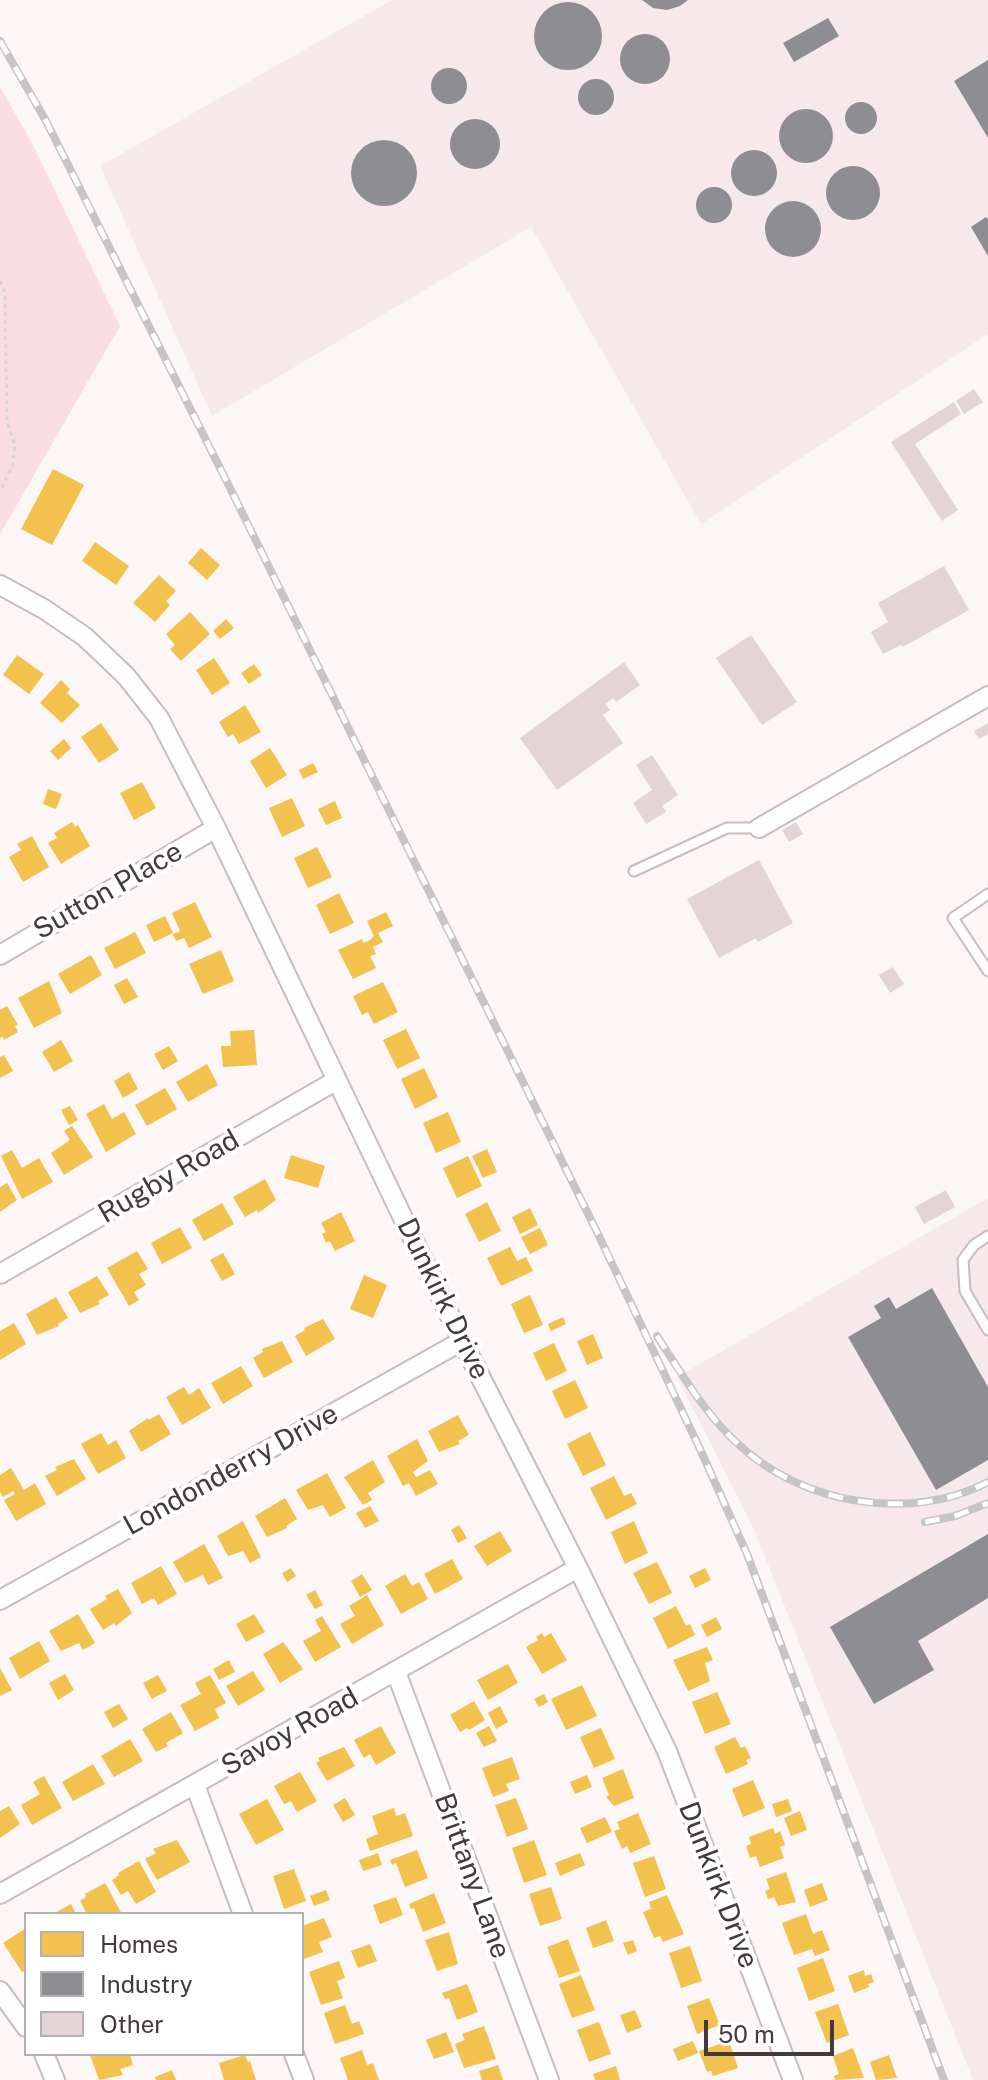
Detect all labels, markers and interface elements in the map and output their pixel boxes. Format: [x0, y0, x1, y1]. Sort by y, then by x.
street label: Sutton Place [28, 835, 188, 947]
street label: Rugby Road [93, 1123, 245, 1231]
street label: Dunkirk Drive [389, 1213, 497, 1385]
street label: Londonderry Drive [118, 1397, 344, 1543]
street label: Savoy Road [216, 1681, 364, 1783]
street label: Brittany Lane [427, 1789, 517, 1963]
street label: Dunkirk Drive [671, 1797, 765, 1973]
legend [24, 1912, 304, 2056]
text: Homes [100, 1930, 178, 1958]
text: Industry [100, 1970, 193, 1998]
scale bar [708, 2004, 838, 2054]
text: Other [100, 2010, 164, 2038]
text: 50 m [718, 2020, 775, 2048]

